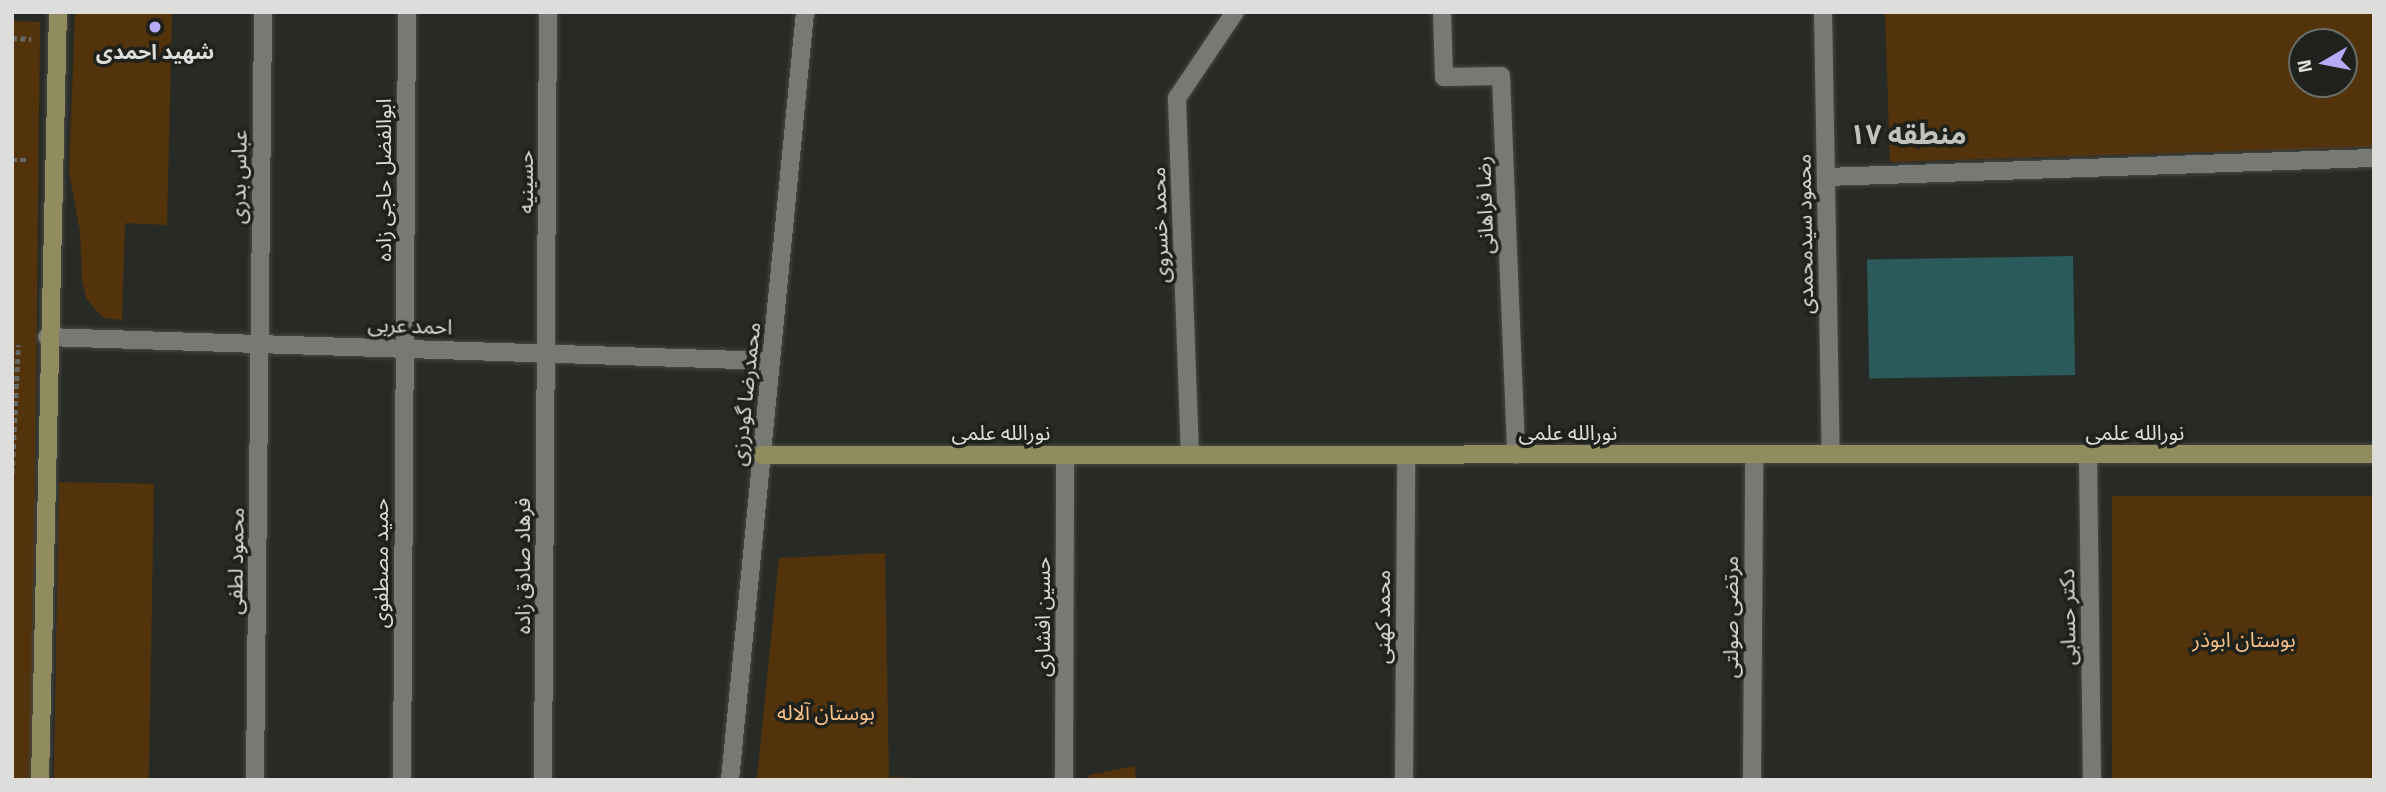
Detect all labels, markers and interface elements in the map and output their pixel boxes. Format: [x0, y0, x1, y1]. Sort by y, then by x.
marker: شهید احمدی [147, 19, 163, 35]
north arrow [2288, 28, 2358, 98]
place label: شهید احمدی [96, 38, 214, 64]
text: N [2288, 57, 2319, 75]
street label: ابوالفضل حاجی زاده [370, 99, 396, 261]
district label: منطقه ۱۷ [1850, 117, 1966, 151]
street label: عباس بدری [225, 130, 251, 224]
street label: حسینیه [512, 150, 538, 214]
street label: محمود سیدمحمدی [1790, 154, 1818, 314]
street label: رضا فراهانی [1470, 155, 1498, 255]
street label: محمد خسروی [1144, 166, 1174, 284]
street label: احمد عربی [367, 311, 453, 339]
street label: محمدرضا گودرزی [725, 321, 765, 467]
street label: نورالله علمی [952, 419, 1050, 445]
street label: نورالله علمی [1519, 419, 1617, 445]
street label: نورالله علمی [2086, 419, 2184, 445]
street label: حمید مصطفوی [367, 498, 393, 628]
street label: فرهاد صادق زاده [509, 498, 535, 634]
street label: محمود لطفی [221, 507, 249, 615]
street label: مرتضی صولتی [1717, 556, 1743, 678]
street label: حسین افشاری [1029, 557, 1055, 677]
street label: دکتر حسابی [2054, 568, 2080, 666]
street label: محمد کهنی [1369, 570, 1395, 664]
park label: بوستان ابوذر [2192, 626, 2296, 652]
park label: بوستان آلاله [777, 699, 875, 725]

